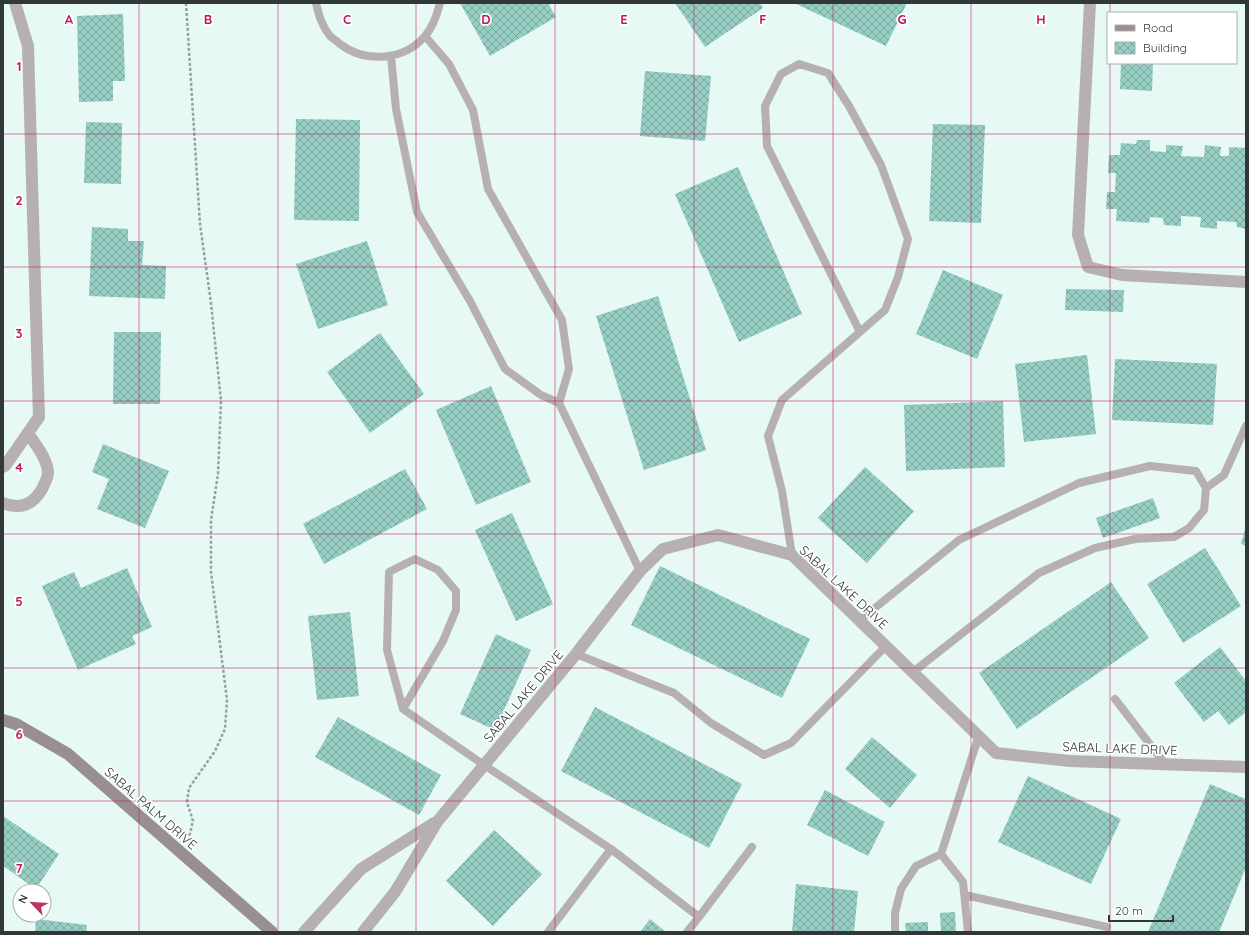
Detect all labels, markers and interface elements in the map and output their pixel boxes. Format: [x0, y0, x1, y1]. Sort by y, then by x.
text: A [65, 11, 74, 27]
text: B [204, 11, 212, 27]
text: C [343, 11, 351, 27]
text: D [481, 11, 491, 27]
text: E [620, 11, 628, 27]
text: F [759, 11, 767, 27]
text: G [897, 11, 907, 27]
text: H [1036, 11, 1046, 27]
legend [1107, 12, 1237, 64]
text: Road [1143, 20, 1173, 35]
text: Building [1143, 40, 1187, 55]
text: 1 [16, 58, 22, 74]
text: 2 [15, 192, 23, 208]
text: 3 [16, 325, 23, 341]
text: 4 [15, 459, 23, 475]
street label: SABAL LAKE DRIVE [796, 542, 892, 632]
text: 5 [15, 593, 23, 609]
street label: SABAL LAKE DRIVE [480, 647, 566, 745]
text: 6 [15, 726, 23, 742]
street label: SABAL LAKE DRIVE [1062, 738, 1178, 758]
street label: SABAL PALM DRIVE [102, 764, 200, 852]
text: 7 [15, 860, 23, 876]
north arrow [12, 883, 52, 923]
text: N [15, 892, 31, 905]
scale bar [1109, 897, 1173, 923]
text: 20 m [1115, 903, 1143, 918]

